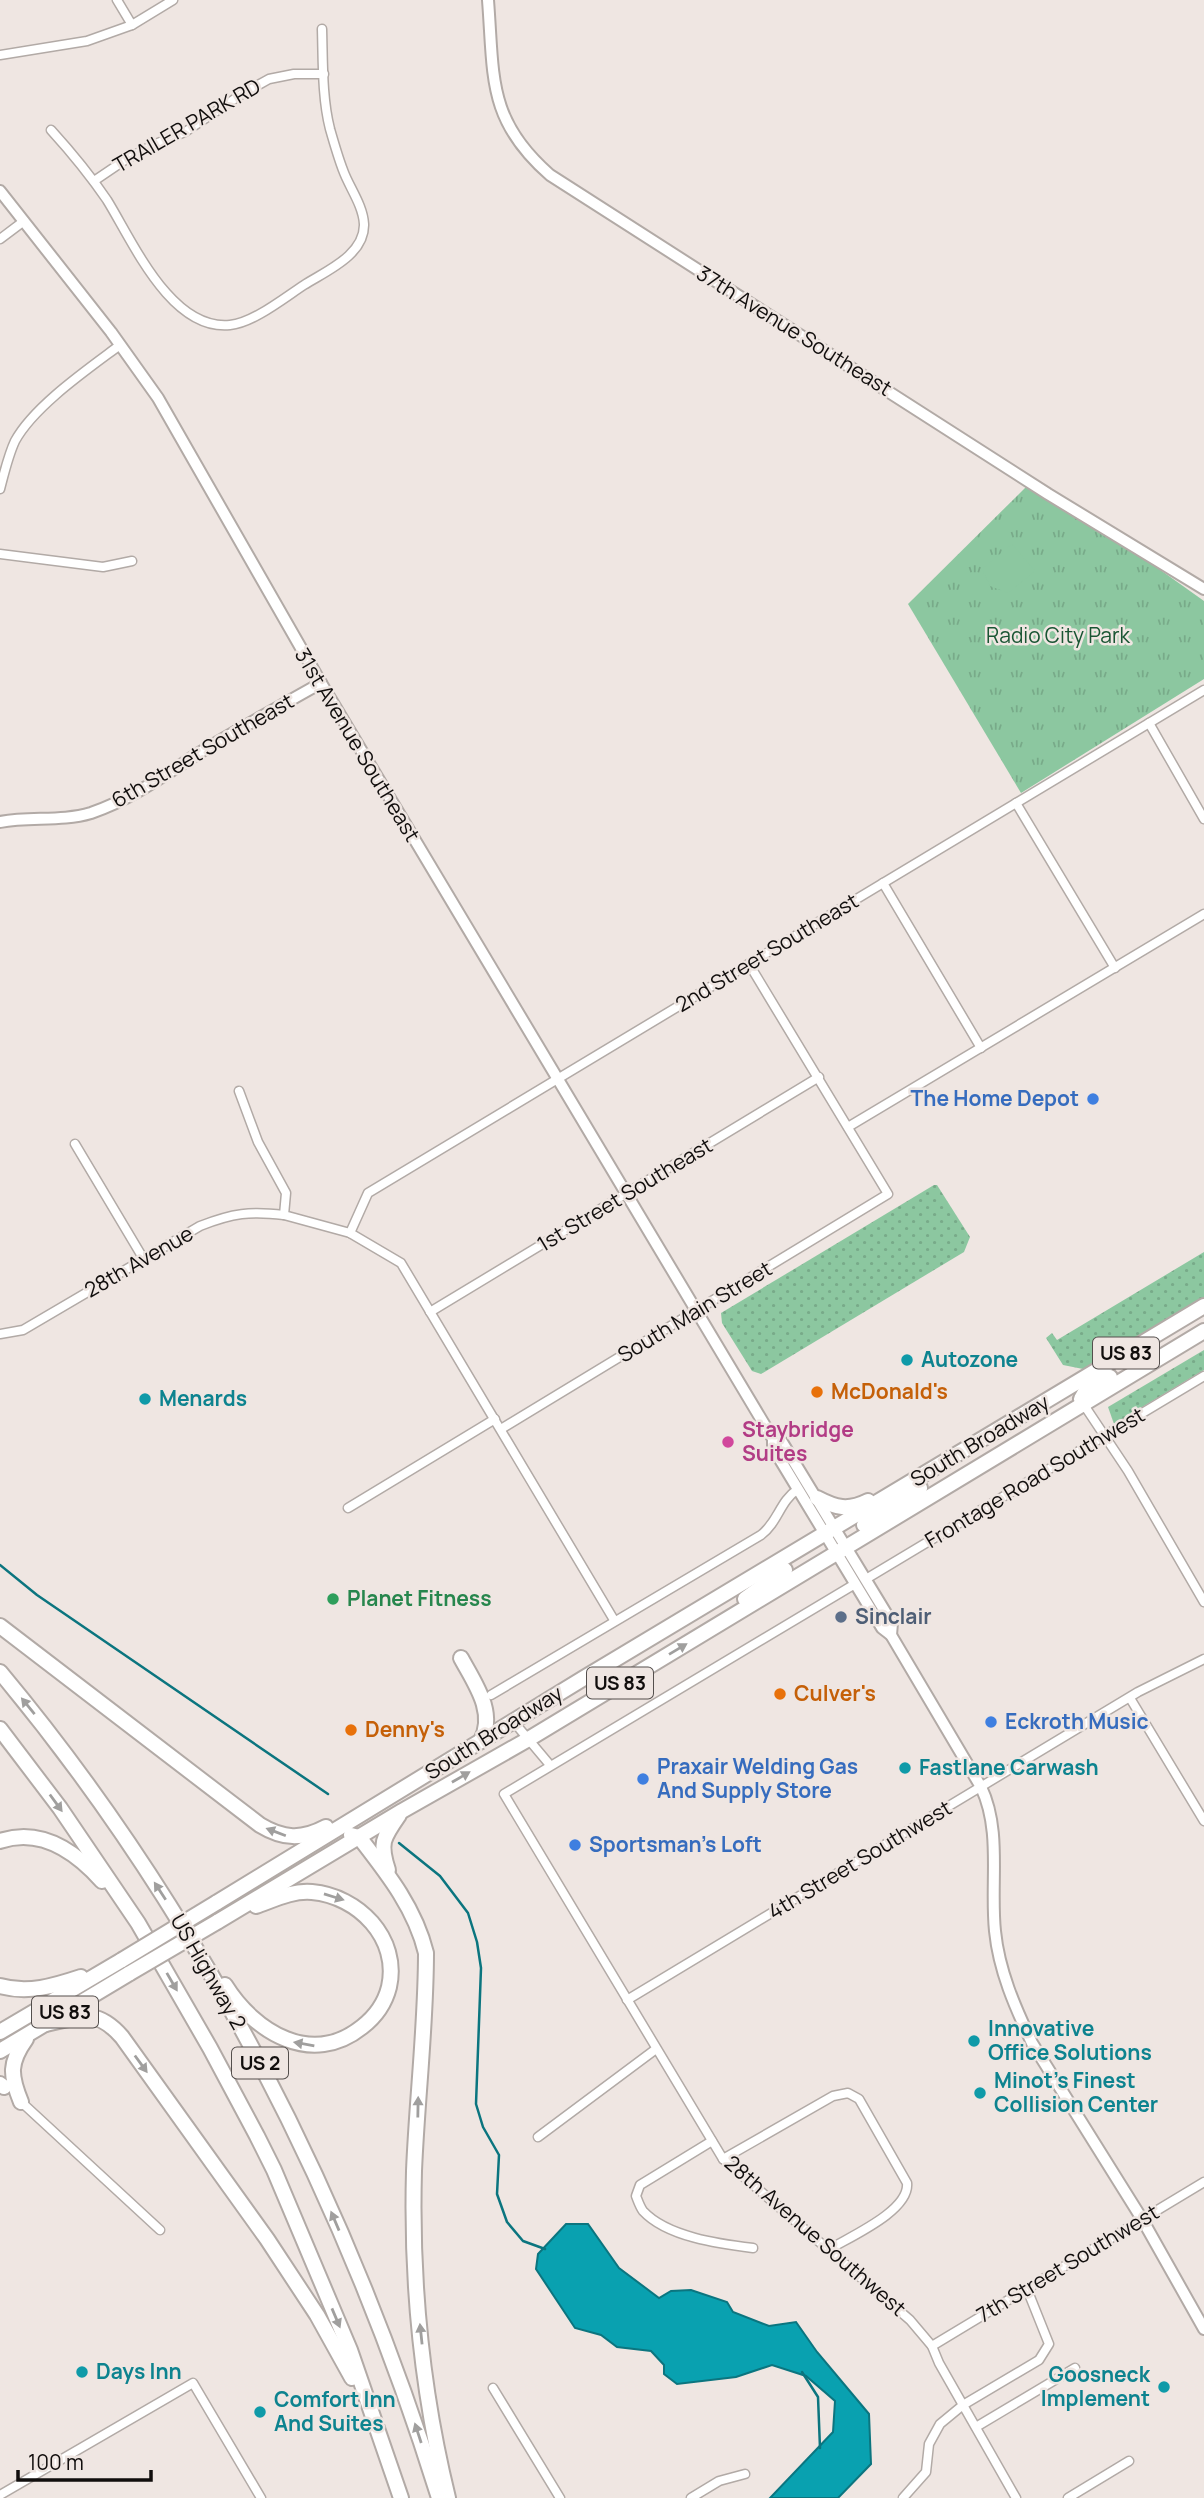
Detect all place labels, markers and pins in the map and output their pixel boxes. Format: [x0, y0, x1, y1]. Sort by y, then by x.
place label: The Home Depot [911, 1084, 1079, 1112]
marker: The Home Depot [1085, 1091, 1101, 1107]
place label: Autozone [921, 1345, 1018, 1373]
marker: Autozone [899, 1352, 915, 1368]
place label: McDonald's [831, 1377, 948, 1405]
place label: Menards [159, 1384, 247, 1412]
marker: McDonald's [809, 1384, 825, 1400]
marker: Menards [137, 1391, 153, 1407]
place label: Staybridge Suites [742, 1415, 854, 1467]
marker: Staybridge Suites [720, 1434, 736, 1450]
place label: Planet Fitness [347, 1584, 492, 1612]
marker: Planet Fitness [325, 1591, 341, 1607]
place label: Sinclair [855, 1602, 932, 1630]
marker: Sinclair [833, 1609, 849, 1625]
place label: Culver's [794, 1679, 876, 1707]
marker: Culver's [772, 1686, 788, 1702]
place label: Eckroth Music [1005, 1707, 1149, 1735]
marker: Eckroth Music [983, 1714, 999, 1730]
place label: Denny's [365, 1715, 445, 1743]
marker: Denny's [343, 1722, 359, 1738]
place label: Praxair Welding Gas And Supply Store [657, 1752, 858, 1804]
place label: Fastlane Carwash [919, 1753, 1099, 1781]
marker: Fastlane Carwash [897, 1760, 913, 1776]
marker: Praxair Welding Gas And Supply Store [635, 1771, 651, 1787]
place label: Sportsman's Loft [589, 1830, 762, 1858]
marker: Sportsman's Loft [567, 1837, 583, 1853]
place label: Innovative Office Solutions [988, 2014, 1152, 2066]
marker: Innovative Office Solutions [966, 2033, 982, 2049]
place label: Minot’s Finest Collision Center [994, 2066, 1158, 2118]
marker: Minot’s Finest Collision Center [972, 2085, 988, 2101]
place label: Days Inn [96, 2357, 182, 2385]
place label: Goosneck Implement [1041, 2360, 1151, 2412]
marker: Days Inn [74, 2364, 90, 2380]
marker: Goosneck Implement [1156, 2379, 1172, 2395]
place label: Comfort Inn And Suites [274, 2385, 396, 2437]
marker: Comfort Inn And Suites [252, 2404, 268, 2420]

